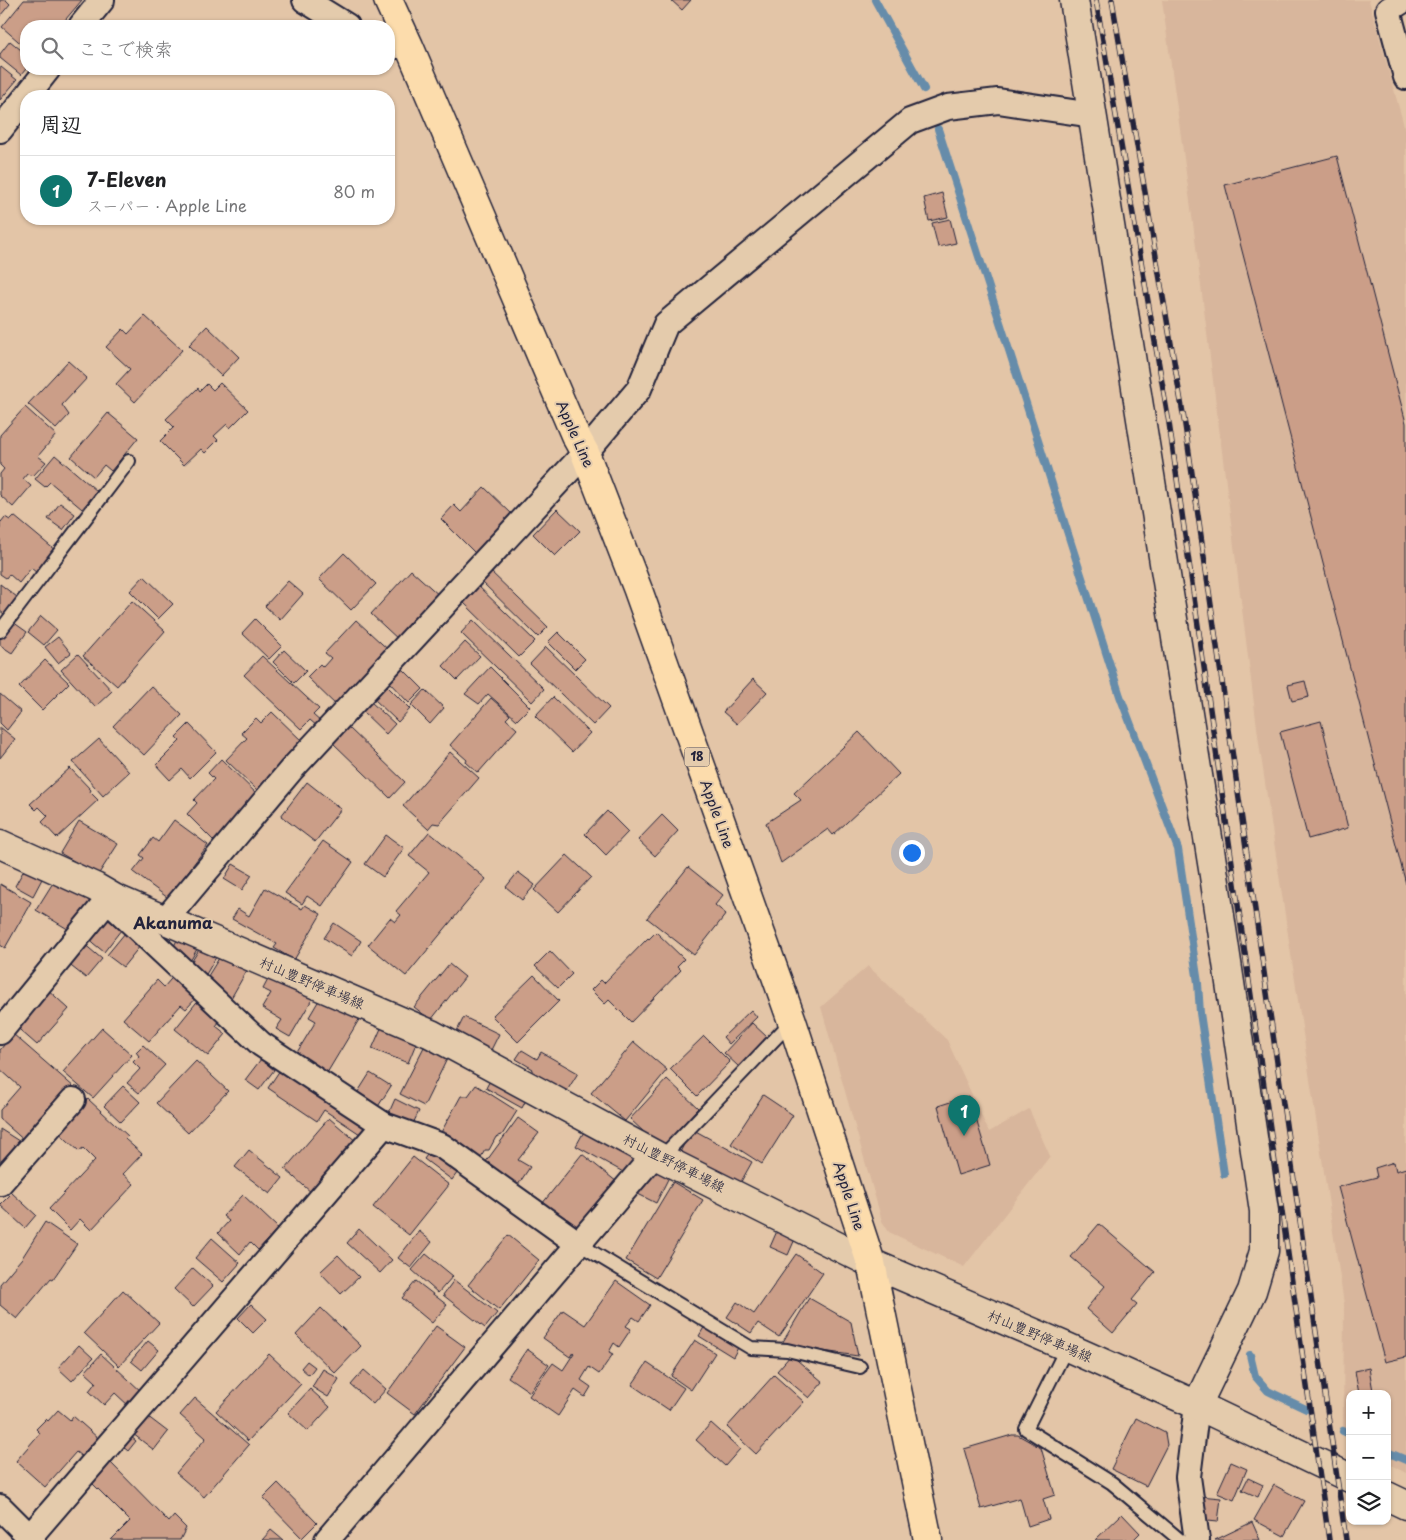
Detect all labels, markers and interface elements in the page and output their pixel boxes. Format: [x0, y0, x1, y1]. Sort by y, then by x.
search box [20, 20, 395, 75]
icon: search [38, 34, 66, 62]
text: ここで検索 [78, 34, 173, 62]
text: 周辺 [40, 107, 82, 139]
text: 7-Eleven [87, 165, 167, 193]
text: 1 [52, 179, 60, 203]
text: 80 m [333, 179, 375, 203]
text: スーパー · Apple Line [87, 193, 247, 217]
street label: Apple Line [551, 397, 600, 471]
road number: 18 [684, 748, 710, 766]
street label: Apple Line [695, 777, 740, 851]
your location [899, 840, 925, 866]
district label: Akanuma [132, 910, 213, 934]
street label: 村山豊野停車場線 [257, 951, 368, 1014]
pin: 1 [948, 1095, 980, 1136]
street label: 村山豊野停車場線 [620, 1128, 729, 1197]
street label: Apple Line [828, 1159, 871, 1233]
street label: 村山豊野停車場線 [985, 1304, 1096, 1367]
map controls [1346, 1390, 1391, 1525]
button: + [1346, 1390, 1391, 1435]
button: − [1346, 1435, 1391, 1480]
button: layers [1346, 1480, 1391, 1525]

